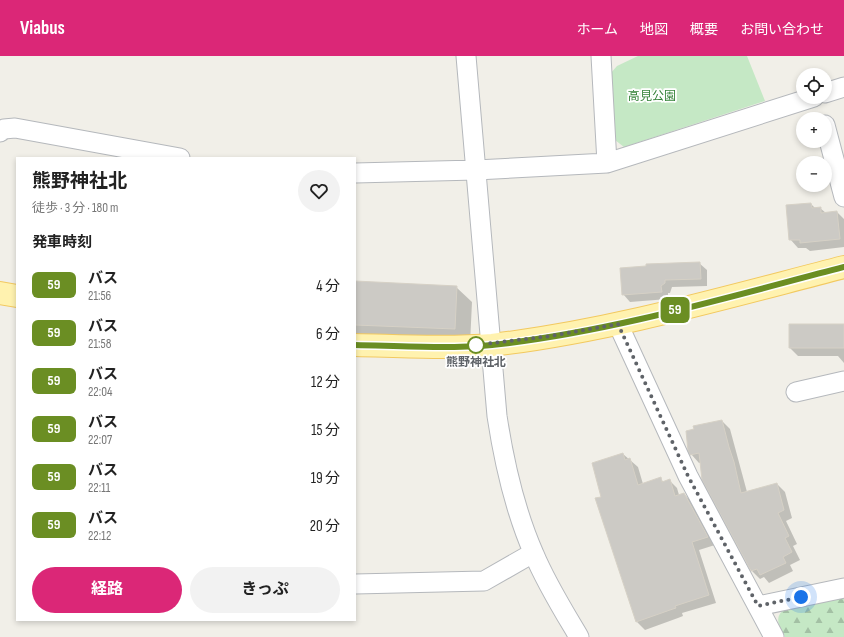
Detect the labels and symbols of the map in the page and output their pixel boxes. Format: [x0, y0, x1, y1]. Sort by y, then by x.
park label: 高見公園 [628, 89, 676, 104]
line badge: 59 [657, 297, 693, 323]
marker: 熊野神社北 [467, 336, 485, 354]
place label: 熊野神社北 [446, 355, 506, 370]
your location [791, 587, 811, 607]

